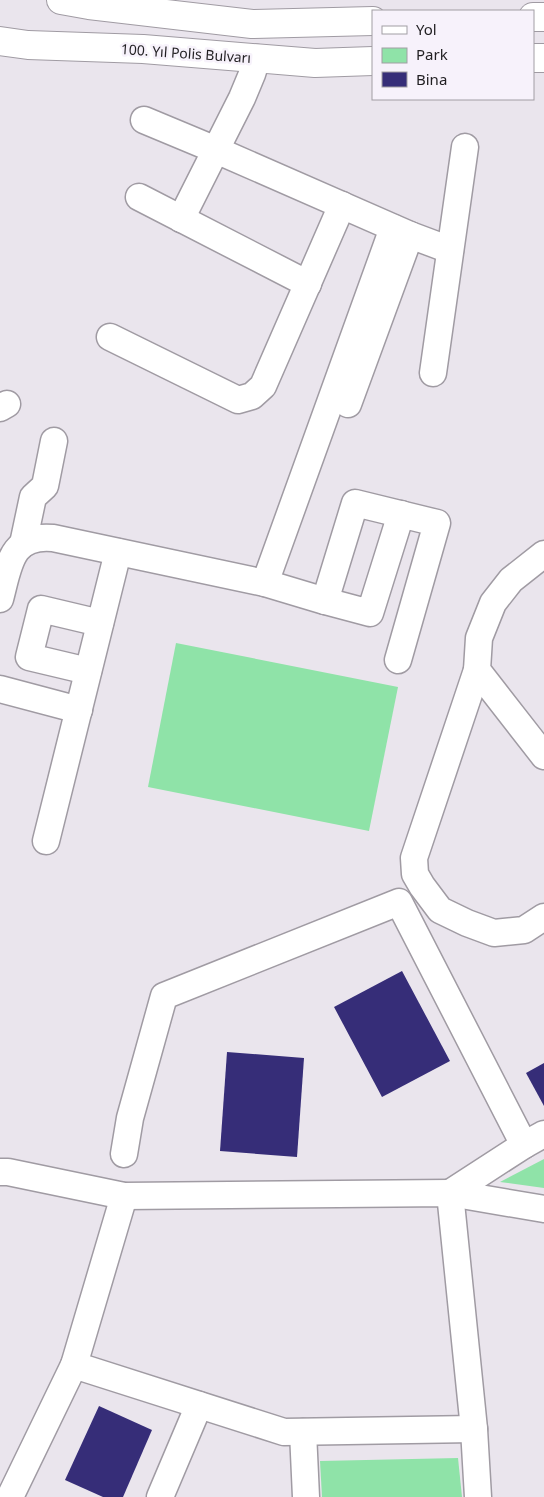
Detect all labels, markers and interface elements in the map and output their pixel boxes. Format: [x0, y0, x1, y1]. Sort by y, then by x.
legend [372, 10, 534, 100]
text: Yol [416, 19, 437, 39]
street label: 100. Yıl Polis Bulvarı [120, 39, 252, 67]
text: Park [416, 44, 448, 64]
text: Bina [416, 69, 447, 89]

